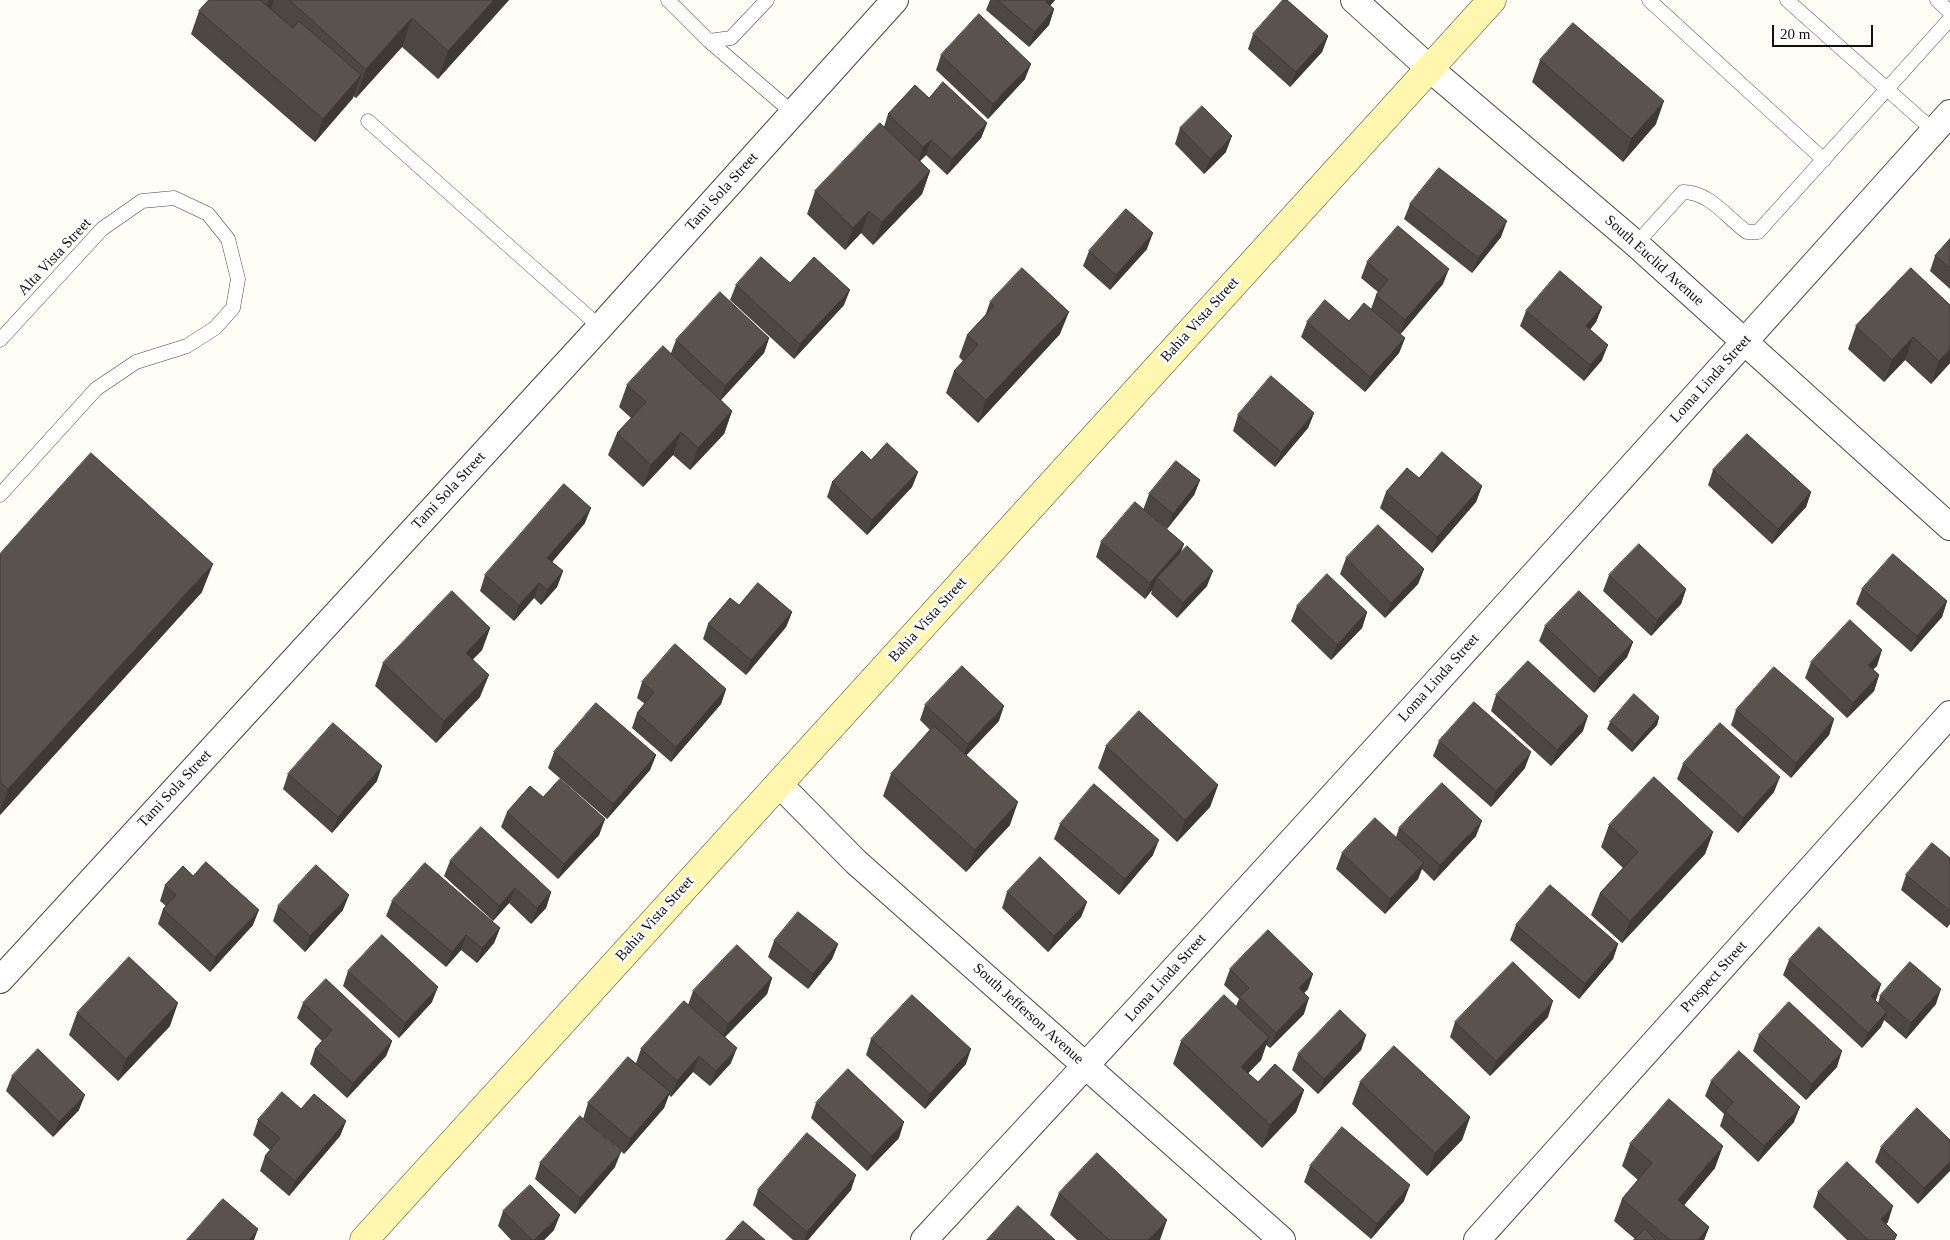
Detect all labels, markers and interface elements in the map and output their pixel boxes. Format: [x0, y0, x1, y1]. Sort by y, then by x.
scale bar [1775, 15, 1876, 47]
text: 20 m [1780, 26, 1810, 42]
street label: Tami Sola Street [682, 149, 762, 235]
street label: South Euclid Avenue [1601, 212, 1707, 310]
street label: Alta Vista Street [15, 215, 95, 299]
street label: Bahia Vista Street [1157, 274, 1243, 366]
street label: Loma Linda Street [1667, 331, 1755, 427]
street label: Tami Sola Street [408, 448, 490, 534]
street label: Bahia Vista Street [885, 574, 971, 666]
street label: Loma Linda Street [1395, 630, 1483, 726]
street label: Tami Sola Street [134, 746, 216, 832]
street label: Bahia Vista Street [612, 873, 698, 965]
street label: Loma Linda Street [1122, 930, 1210, 1026]
street label: Prospect Street [1677, 937, 1751, 1017]
street label: South Jefferson Avenue [969, 960, 1087, 1068]

